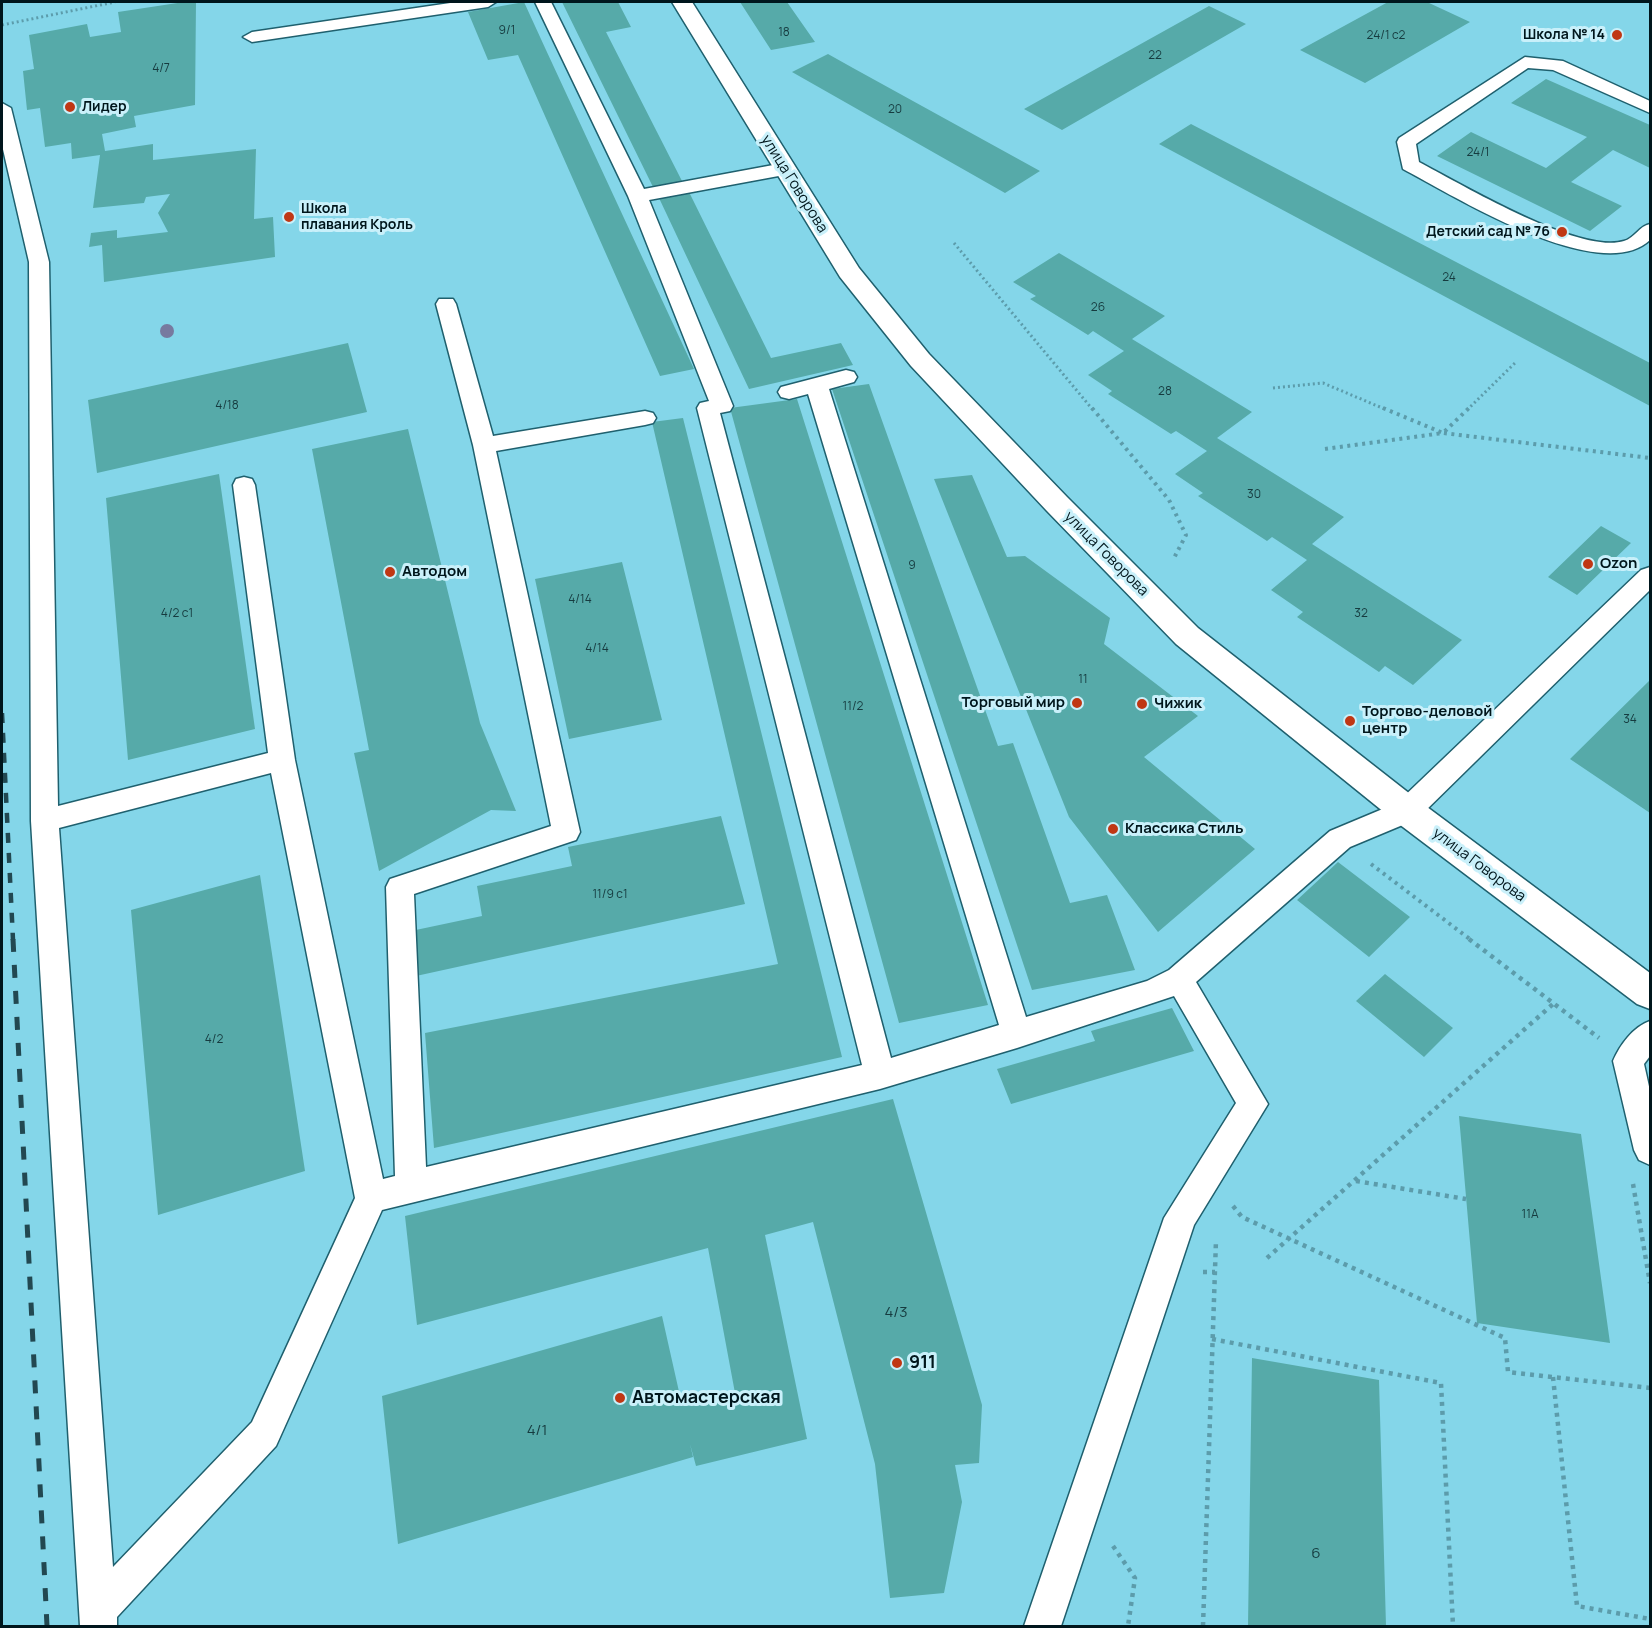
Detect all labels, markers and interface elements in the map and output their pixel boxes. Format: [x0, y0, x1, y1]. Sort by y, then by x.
house number: 9/1 [499, 24, 515, 38]
house number: 18 [778, 26, 790, 40]
place label: Школа № 14 [1523, 27, 1605, 43]
marker: Школа № 14 [1610, 28, 1624, 42]
house number: 24/1 с2 [1367, 29, 1405, 43]
house number: 22 [1148, 49, 1162, 63]
house number: 4/7 [152, 62, 170, 76]
place label: Лидер [82, 99, 127, 115]
marker: Лидер [63, 100, 77, 114]
house number: 20 [888, 103, 902, 117]
street label: улица Говорова [757, 132, 831, 236]
house number: 24/1 [1466, 146, 1490, 160]
place label: Школа плавания Кроль [301, 201, 413, 234]
marker: Школа плавания Кроль [282, 210, 296, 224]
place label: Детский сад № 76 [1426, 224, 1550, 240]
marker: Детский сад № 76 [1555, 225, 1569, 239]
house number: 24 [1442, 271, 1456, 285]
house number: 26 [1091, 301, 1105, 315]
house number: 28 [1158, 385, 1172, 399]
house number: 4/18 [215, 399, 239, 413]
house number: 30 [1247, 488, 1261, 502]
street label: улица Говорова [1060, 508, 1152, 600]
place label: Ozon [1600, 555, 1637, 573]
marker: Ozon [1581, 557, 1595, 571]
house number: 9 [908, 559, 916, 573]
place label: Автодом [402, 563, 467, 581]
marker: Автодом [383, 565, 397, 579]
house number: 4/14 [568, 593, 592, 607]
house number: 4/2 с1 [161, 607, 193, 621]
house number: 32 [1354, 607, 1368, 621]
house number: 4/14 [585, 642, 609, 656]
house number: 11 [1078, 673, 1088, 687]
place label: Торговый мир [961, 694, 1065, 712]
place label: Чижик [1154, 695, 1202, 713]
marker: Торговый мир [1070, 696, 1084, 710]
marker: Чижик [1135, 697, 1149, 711]
house number: 11/2 [843, 700, 863, 714]
place label: Торгово-деловой центр [1362, 703, 1492, 738]
house number: 34 [1623, 713, 1637, 727]
marker: Торгово-деловой центр [1343, 714, 1357, 728]
place label: Классика Стиль [1125, 820, 1243, 838]
marker: Классика Стиль [1106, 822, 1120, 836]
street label: улица Говорова [1429, 824, 1529, 906]
house number: 11/9 с1 [592, 888, 628, 902]
house number: 4/2 [205, 1033, 223, 1047]
house number: 11А [1522, 1208, 1538, 1222]
house number: 4/3 [885, 1304, 907, 1322]
place label: 911 [909, 1352, 936, 1374]
marker: 911 [890, 1356, 904, 1370]
place label: Автомастерская [632, 1387, 781, 1409]
marker: Автомастерская [613, 1391, 627, 1405]
house number: 4/1 [527, 1422, 547, 1440]
house number: 6 [1311, 1545, 1321, 1563]

